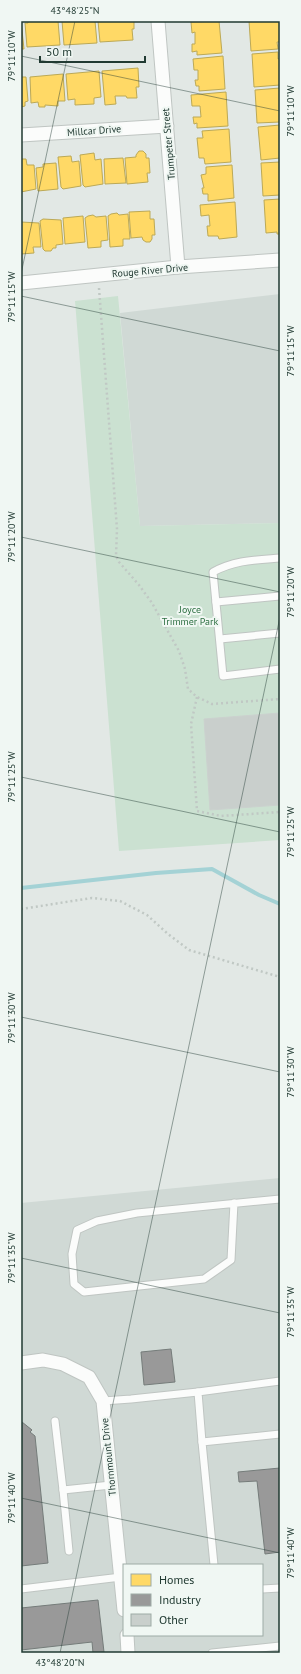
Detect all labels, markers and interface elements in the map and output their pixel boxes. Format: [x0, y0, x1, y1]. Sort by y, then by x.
text: 43°48'25"N [50, 4, 100, 17]
text: 79°11'10"W [5, 30, 18, 82]
scale bar [40, 38, 145, 64]
text: 50 m [46, 44, 72, 59]
text: 79°11'10"W [284, 85, 297, 137]
street label: Trumpeter Street [159, 107, 178, 180]
street label: Millcar Drive [66, 122, 122, 139]
street label: Rouge River Drive [111, 261, 189, 280]
text: 79°11'15"W [5, 271, 18, 323]
text: 79°11'15"W [284, 325, 297, 377]
text: 79°11'20"W [5, 511, 18, 563]
text: 79°11'20"W [284, 566, 297, 618]
park label: Joyce Trimmer Park [162, 603, 218, 628]
text: 79°11'25"W [5, 751, 18, 803]
text: 79°11'25"W [284, 806, 297, 858]
text: 79°11'30"W [5, 992, 18, 1044]
text: 79°11'30"W [284, 1046, 297, 1098]
text: 79°11'35"W [5, 1232, 18, 1284]
text: 79°11'35"W [284, 1286, 297, 1338]
street label: Thornmount Drive [98, 1417, 119, 1496]
text: 79°11'40"W [5, 1472, 18, 1524]
text: 79°11'40"W [284, 1527, 297, 1579]
legend [123, 1564, 263, 1636]
text: Homes [159, 1572, 194, 1587]
text: Industry [159, 1592, 201, 1607]
text: Other [159, 1612, 188, 1627]
text: 43°48'20"N [35, 1656, 85, 1669]

